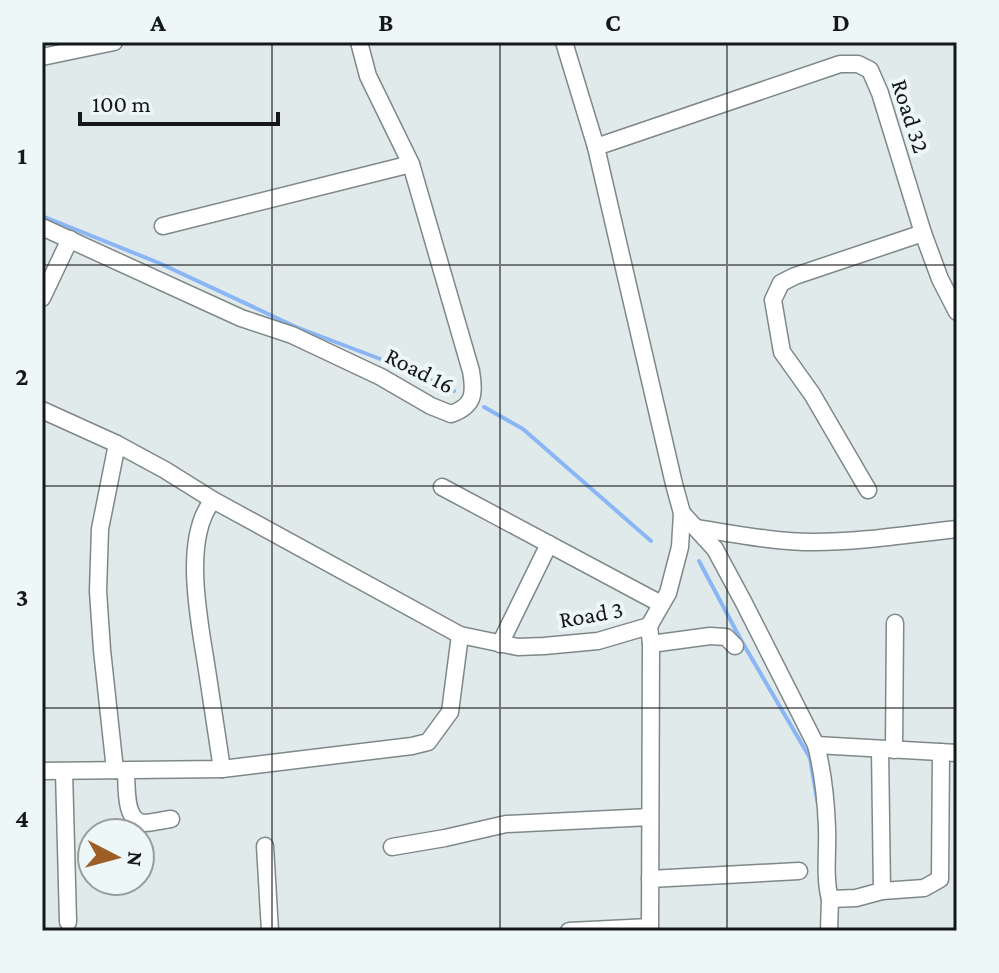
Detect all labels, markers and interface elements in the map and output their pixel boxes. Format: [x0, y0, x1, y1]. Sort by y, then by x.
text: A [149, 8, 166, 37]
text: B [378, 8, 394, 37]
text: C [605, 8, 621, 37]
text: D [832, 8, 850, 37]
scale bar [80, 76, 278, 126]
street label: Road 32 [886, 76, 936, 156]
text: 100 m [92, 90, 151, 117]
text: 1 [17, 141, 27, 170]
street label: Road 16 [381, 341, 459, 399]
text: 2 [15, 362, 29, 391]
text: 3 [16, 583, 28, 612]
street label: Road 3 [557, 595, 625, 633]
text: 4 [15, 804, 29, 833]
north arrow [76, 817, 156, 897]
text: N [122, 850, 149, 868]

